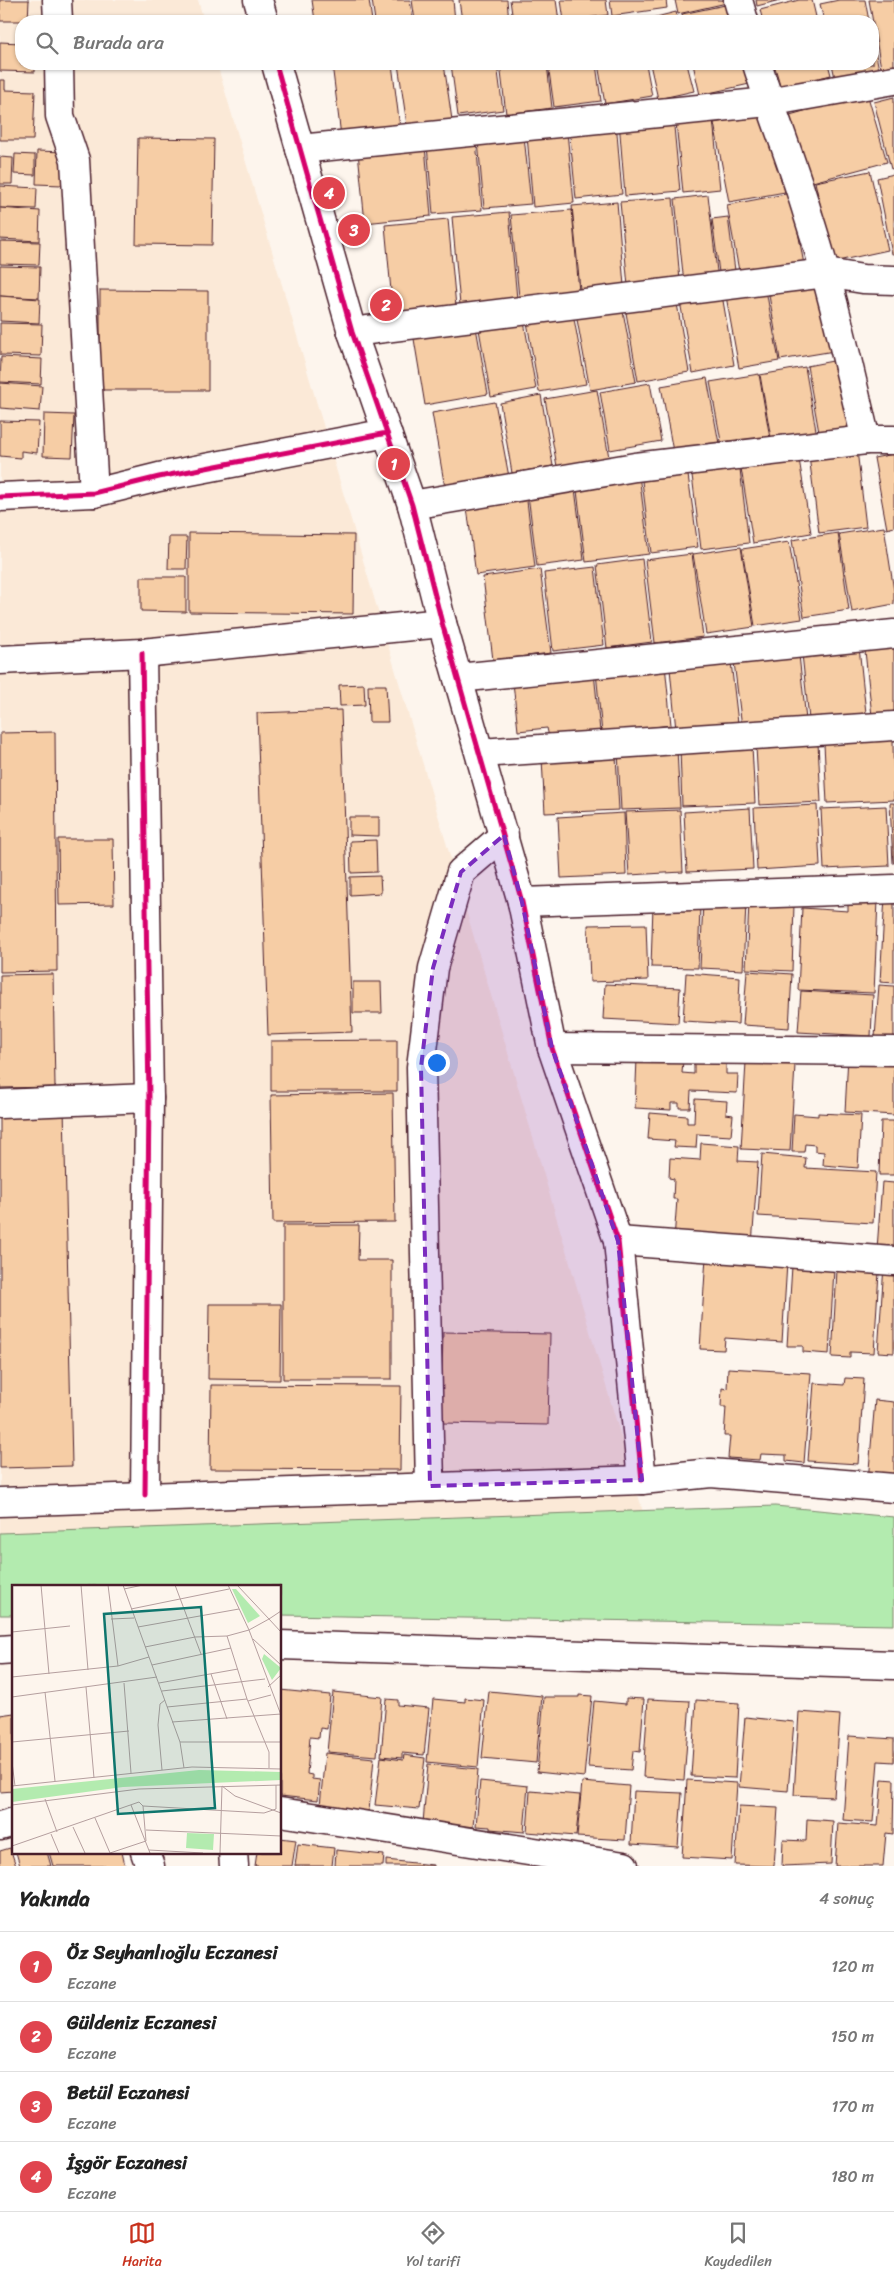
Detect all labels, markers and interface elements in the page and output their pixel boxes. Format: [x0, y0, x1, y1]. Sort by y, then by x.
search box [15, 15, 879, 70]
text: Burada ara [73, 26, 164, 59]
icon: search [33, 29, 61, 57]
pin: 4 [313, 174, 345, 212]
pin: 3 [338, 211, 370, 249]
pin: 2 [370, 286, 402, 324]
pin: 1 [378, 445, 410, 483]
your location [424, 1050, 450, 1076]
inset map [12, 1585, 281, 1854]
text: Yakında [20, 1880, 90, 1918]
text: 4 sonuç [819, 1884, 874, 1913]
text: Öz Seyhanlıoğlu Eczanesi [67, 1936, 278, 1969]
text: 1 [33, 1952, 39, 1981]
text: 120 m [831, 1952, 874, 1981]
text: Eczane [67, 1969, 116, 1998]
text: Güldeniz Eczanesi [67, 2006, 216, 2039]
text: 2 [31, 2022, 41, 2051]
text: 150 m [831, 2022, 874, 2051]
text: Eczane [67, 2039, 116, 2068]
text: Betül Eczanesi [67, 2076, 189, 2109]
text: 3 [32, 2092, 40, 2121]
text: 170 m [831, 2092, 874, 2121]
text: Eczane [67, 2109, 116, 2138]
text: İşgör Eczanesi [67, 2146, 187, 2179]
text: 4 [31, 2162, 41, 2191]
text: 180 m [831, 2162, 874, 2191]
text: Eczane [67, 2179, 116, 2208]
tab: Harita [122, 2219, 162, 2274]
tab: Yol tarifi [406, 2219, 460, 2274]
tab: Kaydedilen [705, 2219, 772, 2274]

